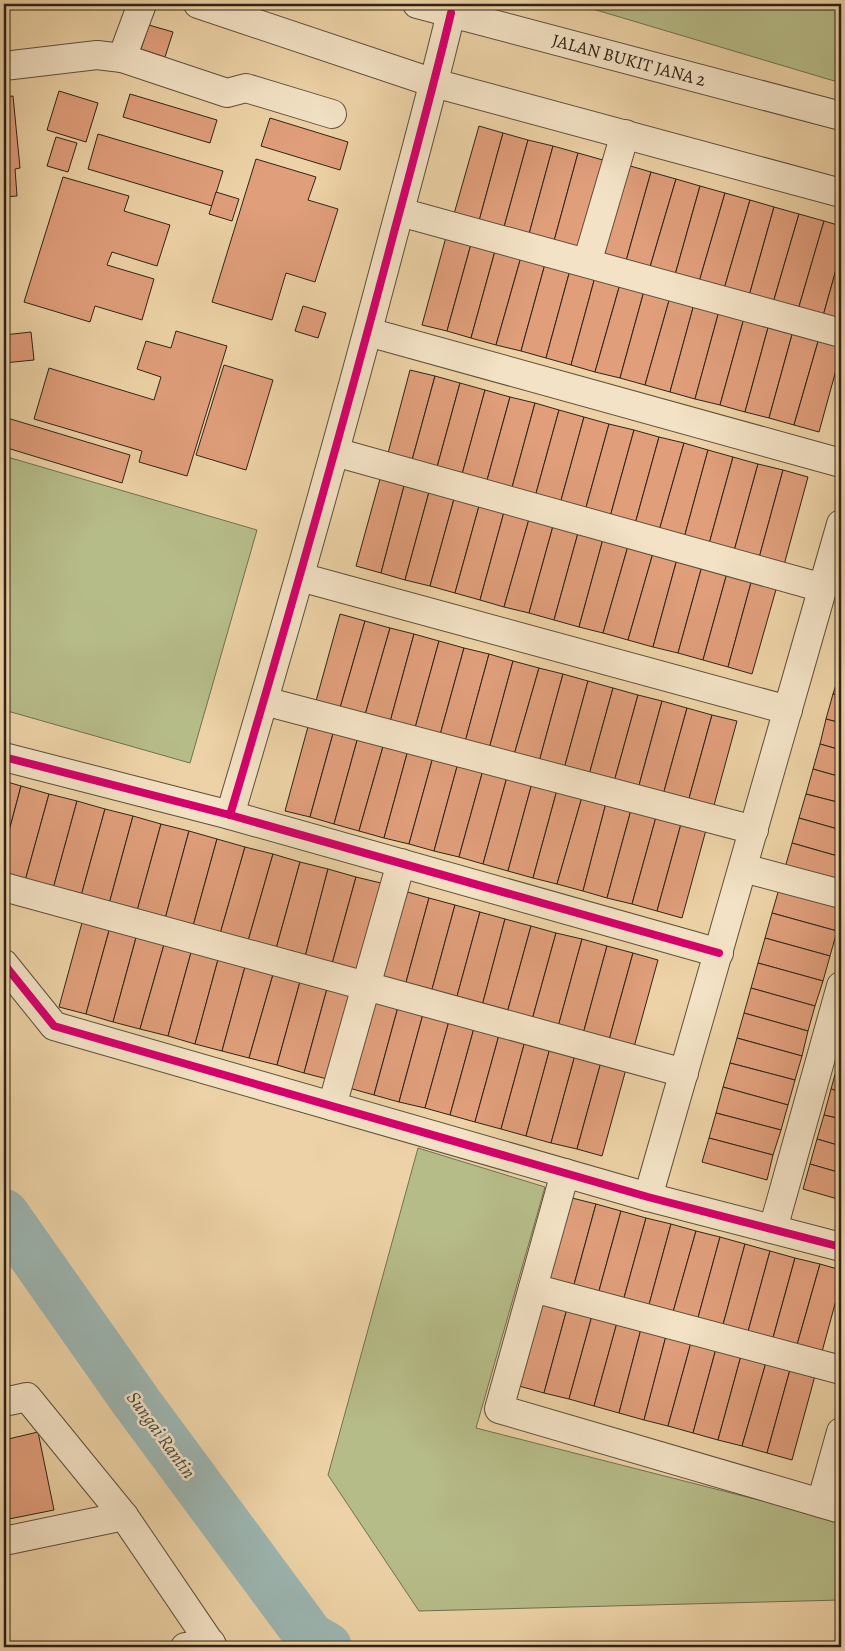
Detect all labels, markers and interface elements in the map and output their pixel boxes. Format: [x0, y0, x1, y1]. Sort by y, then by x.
street label: JALAN BUKIT JANA 2 [549, 28, 709, 92]
water label: Sungai Rantin [120, 1386, 202, 1484]

